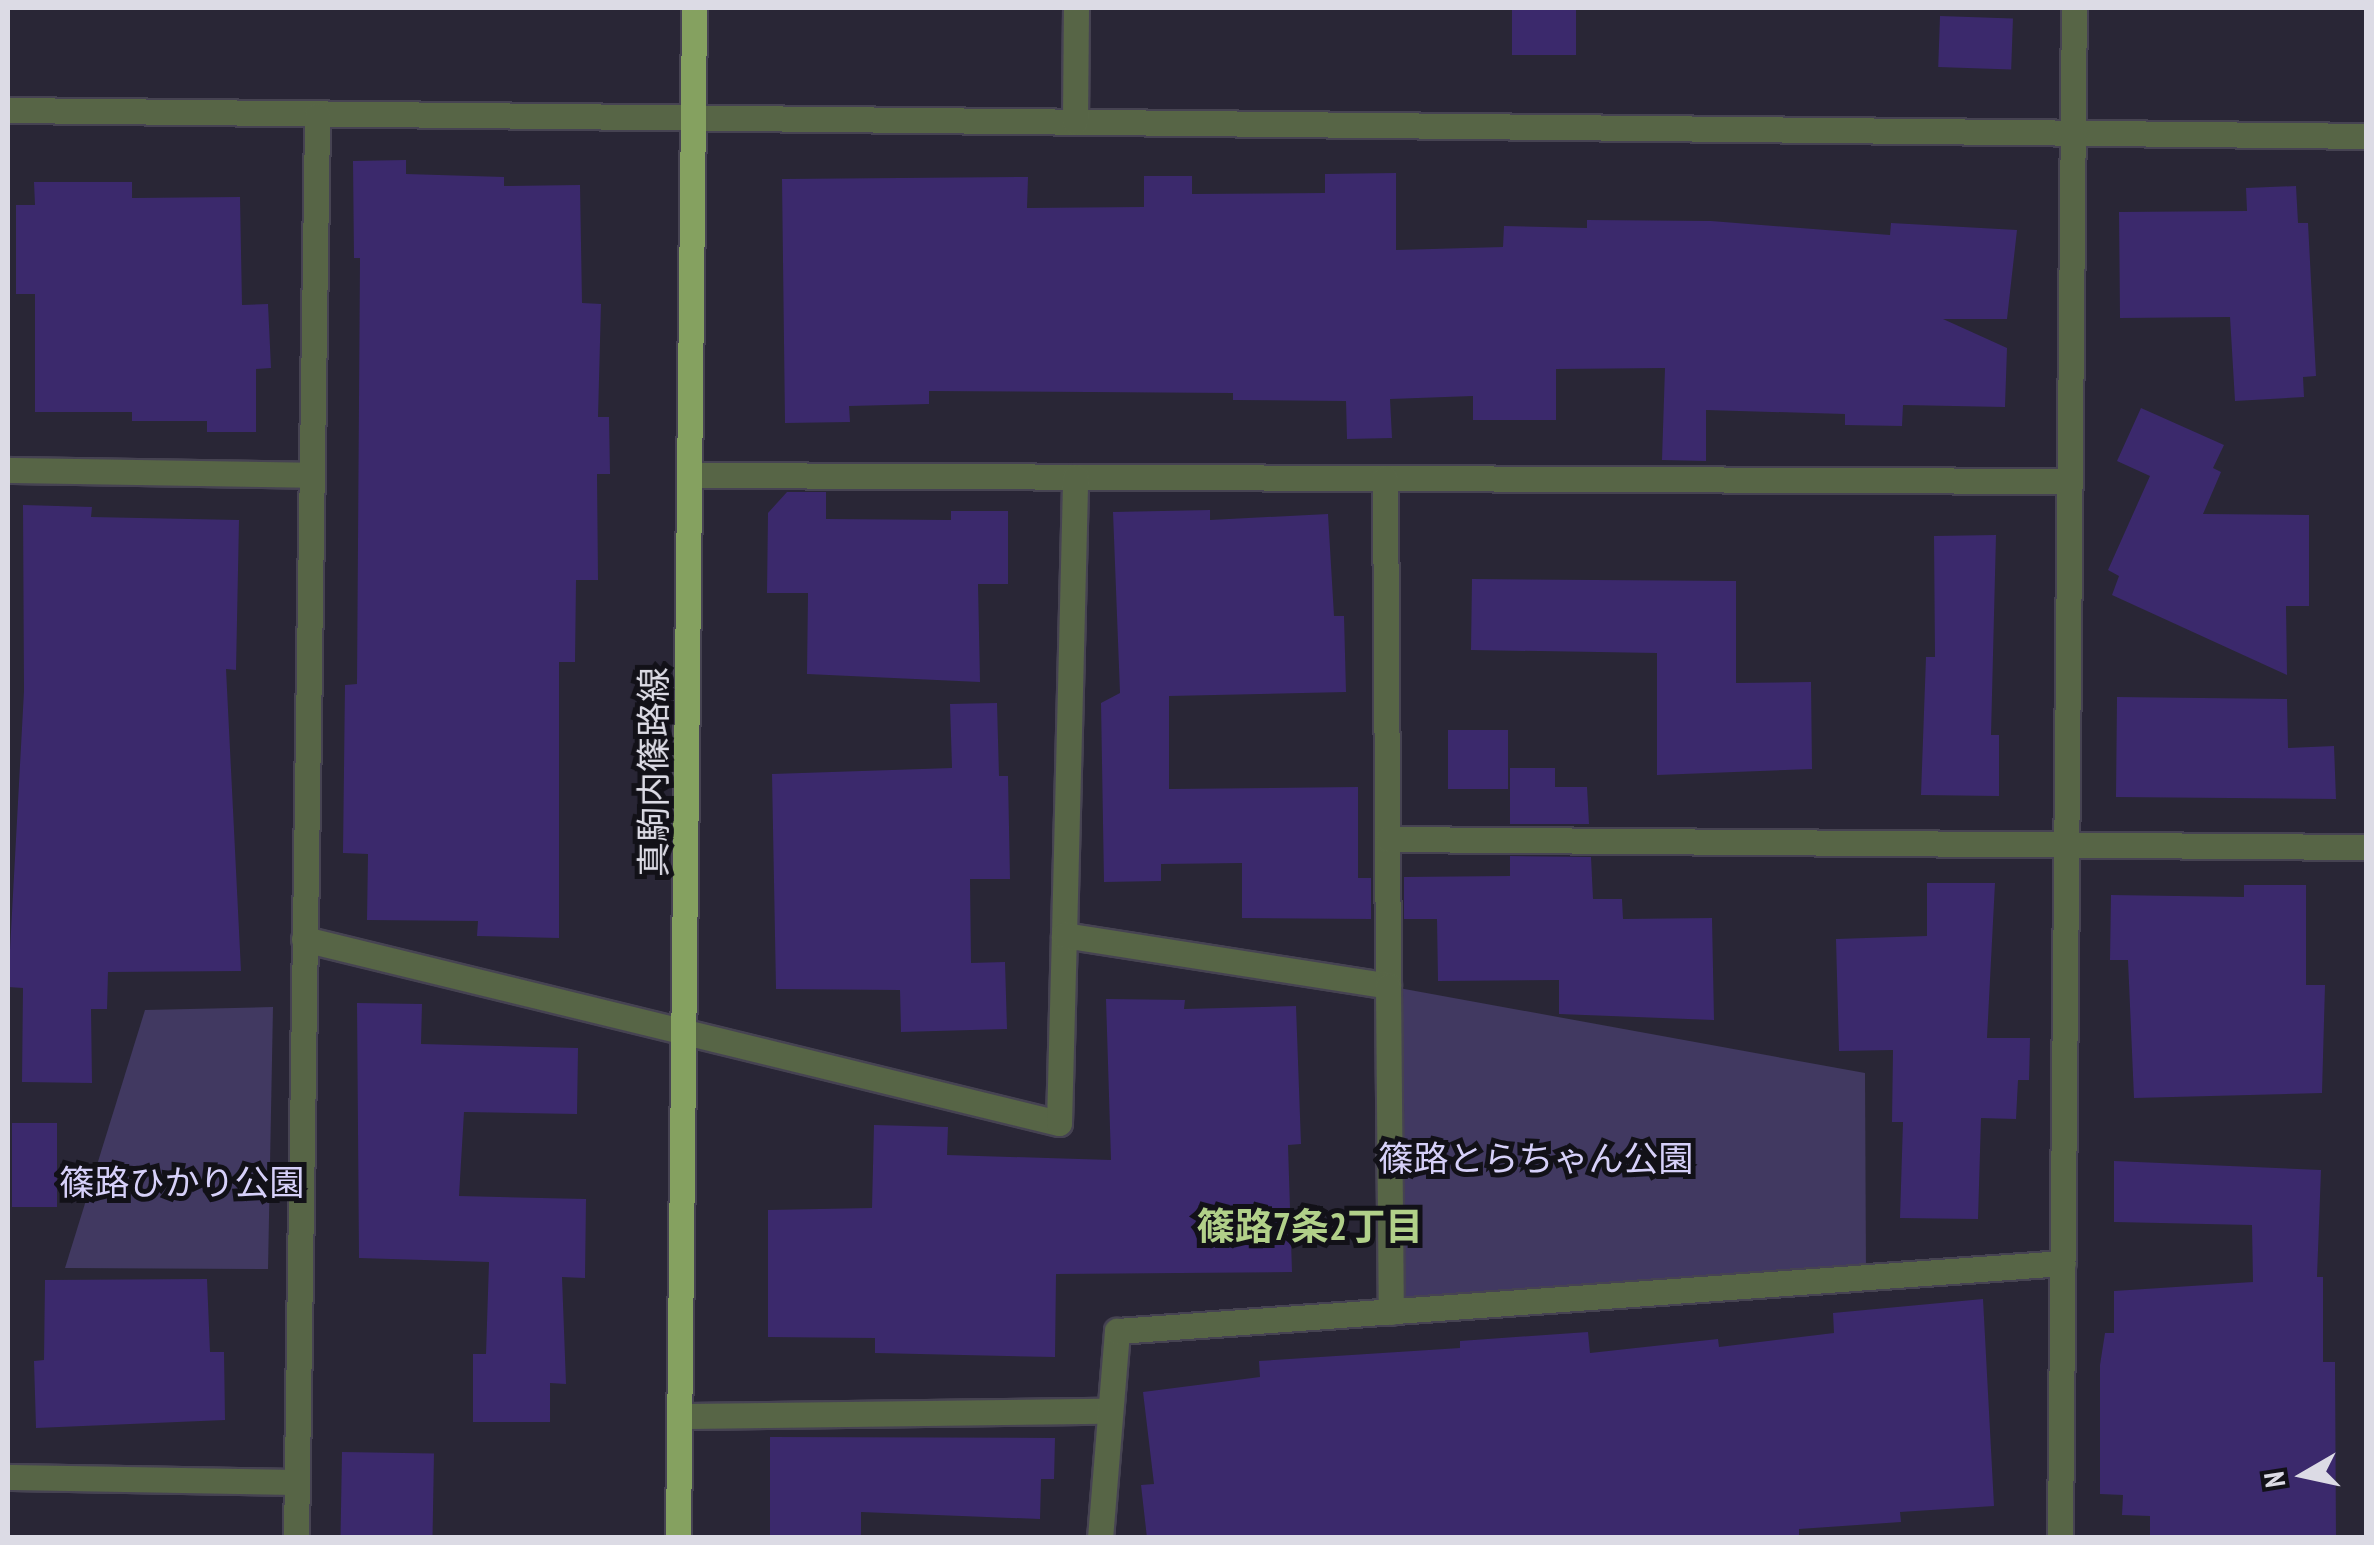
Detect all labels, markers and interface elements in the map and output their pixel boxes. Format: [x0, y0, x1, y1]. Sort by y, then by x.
street label: 真駒内篠路線 [632, 667, 674, 877]
park label: 篠路とらちゃん公園 [1379, 1137, 1693, 1179]
park label: 篠路ひかり公園 [60, 1161, 304, 1203]
district label: 篠路7条2丁目 [1197, 1203, 1423, 1249]
north arrow [2254, 1425, 2354, 1525]
text: N [2254, 1469, 2293, 1490]

